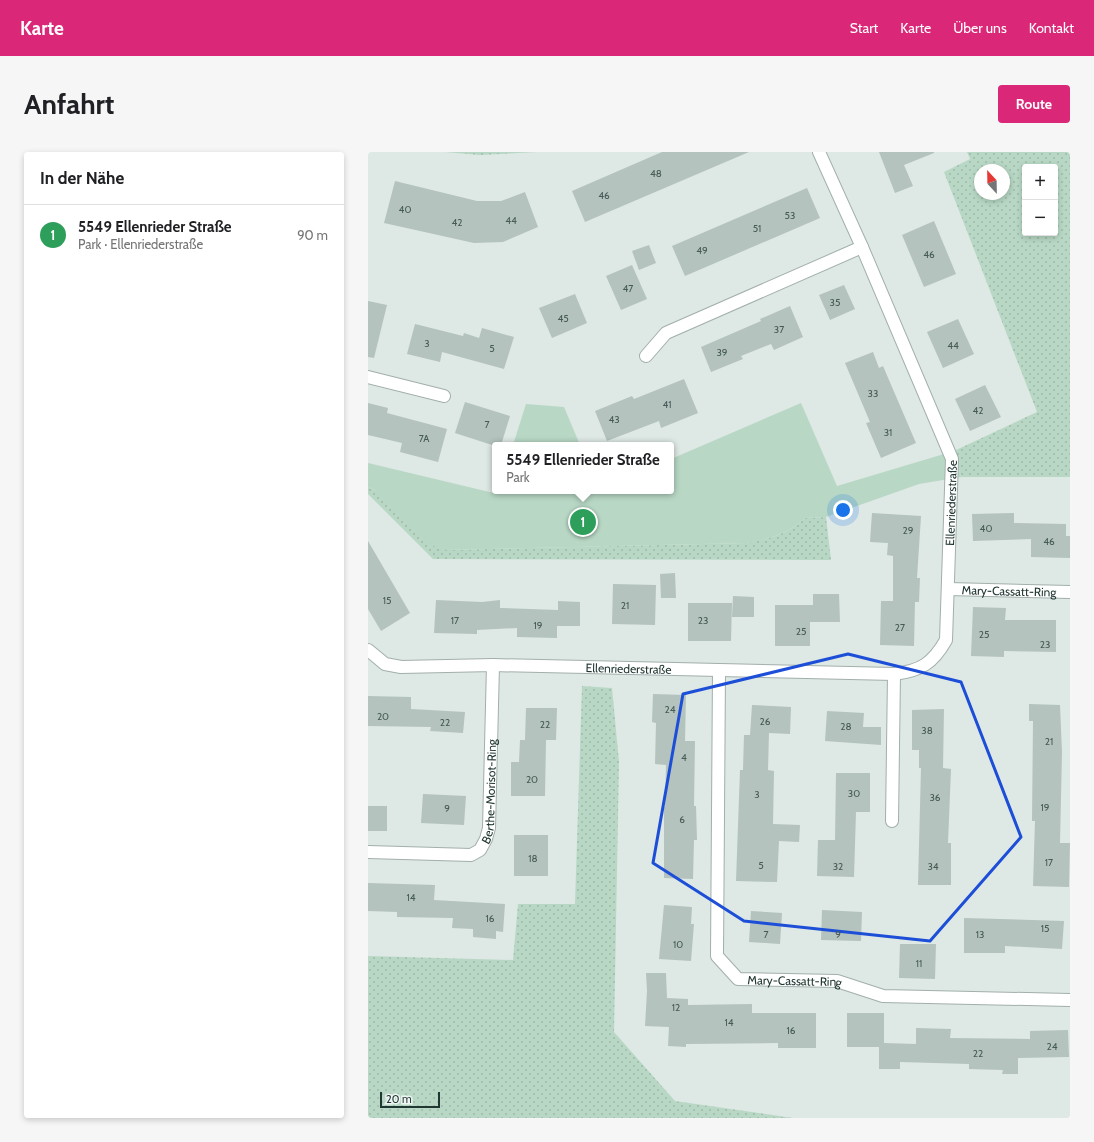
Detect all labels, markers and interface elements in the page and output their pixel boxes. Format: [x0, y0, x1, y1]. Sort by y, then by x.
text: Karte [20, 17, 64, 40]
text: Start [850, 19, 878, 37]
text: Karte [900, 19, 931, 37]
text: Über uns [953, 19, 1007, 37]
text: Kontakt [1029, 19, 1074, 37]
button: Route [998, 85, 1070, 123]
text: Anfahrt [24, 87, 114, 121]
north arrow [974, 164, 1010, 200]
map controls [1022, 164, 1058, 236]
button: + [1022, 164, 1058, 200]
house number: 48 [650, 167, 662, 180]
text: In der Nähe [40, 168, 124, 188]
house number: 46 [598, 189, 610, 202]
button: − [1022, 200, 1058, 236]
house number: 40 [399, 203, 411, 216]
house number: 53 [785, 209, 795, 222]
house number: 44 [505, 214, 517, 227]
house number: 42 [451, 216, 463, 229]
text: 5549 Ellenrieder Straße [78, 218, 232, 236]
house number: 51 [753, 222, 761, 235]
text: 1 [51, 227, 55, 243]
text: 90 m [297, 227, 328, 243]
text: Park · Ellenriederstraße [78, 236, 203, 252]
house number: 49 [696, 244, 708, 257]
house number: 46 [923, 248, 935, 261]
house number: 47 [623, 282, 633, 295]
house number: 35 [830, 296, 840, 309]
house number: 45 [557, 312, 569, 325]
house number: 37 [774, 323, 784, 336]
house number: 3 [424, 337, 430, 350]
house number: 44 [947, 339, 959, 352]
house number: 5 [489, 342, 495, 355]
house number: 39 [716, 346, 728, 359]
house number: 33 [868, 387, 878, 400]
house number: 41 [662, 398, 672, 411]
house number: 42 [972, 404, 984, 417]
house number: 43 [608, 413, 620, 426]
house number: 7 [484, 418, 490, 431]
house number: 31 [884, 426, 892, 439]
house number: 7A [419, 432, 430, 445]
popup [492, 442, 674, 494]
text: 5549 Ellenrieder Straße [506, 451, 660, 469]
street label: Ellenriederstraße [942, 460, 959, 546]
text: Park [506, 469, 530, 485]
your location [833, 500, 853, 520]
pin: 1 [570, 507, 596, 537]
house number: 40 [980, 522, 992, 535]
house number: 29 [903, 524, 914, 537]
house number: 46 [1043, 535, 1055, 548]
street label: Mary-Cassatt-Ring [961, 582, 1058, 599]
house number: 15 [383, 594, 391, 607]
house number: 21 [621, 599, 629, 612]
house number: 17 [451, 614, 459, 627]
house number: 23 [698, 614, 708, 627]
house number: 19 [534, 619, 543, 632]
house number: 27 [895, 621, 905, 634]
house number: 25 [796, 625, 806, 638]
house number: 25 [979, 628, 989, 641]
house number: 23 [1040, 638, 1050, 651]
street label: Ellenriederstraße [586, 660, 672, 677]
house number: 24 [664, 703, 676, 716]
house number: 20 [377, 710, 389, 723]
house number: 26 [760, 715, 771, 728]
house number: 22 [440, 716, 450, 729]
house number: 22 [540, 718, 550, 731]
house number: 28 [840, 720, 852, 733]
house number: 38 [921, 724, 933, 737]
house number: 21 [1045, 735, 1053, 748]
street label: Berthe-Morisot-Ring [477, 738, 499, 846]
house number: 4 [681, 751, 687, 764]
house number: 20 [526, 773, 538, 786]
house number: 30 [848, 787, 860, 800]
house number: 3 [754, 788, 760, 801]
house number: 36 [929, 791, 941, 804]
house number: 19 [1041, 801, 1050, 814]
house number: 9 [444, 802, 450, 815]
house number: 6 [679, 813, 685, 826]
house number: 18 [528, 852, 538, 865]
house number: 17 [1045, 856, 1053, 869]
house number: 5 [758, 859, 764, 872]
house number: 32 [833, 860, 843, 873]
house number: 34 [927, 860, 939, 873]
house number: 14 [406, 891, 416, 904]
house number: 16 [486, 912, 495, 925]
house number: 15 [1041, 922, 1049, 935]
house number: 7 [763, 928, 769, 941]
house number: 9 [835, 928, 841, 941]
house number: 13 [976, 928, 984, 941]
house number: 10 [673, 938, 683, 951]
house number: 11 [916, 957, 922, 970]
street label: Mary-Cassatt-Ring [747, 972, 845, 990]
house number: 12 [672, 1001, 680, 1014]
house number: 14 [724, 1016, 734, 1029]
house number: 16 [787, 1024, 796, 1037]
house number: 24 [1046, 1040, 1058, 1053]
house number: 22 [973, 1047, 983, 1060]
scale bar [380, 1090, 440, 1109]
text: 20 m [386, 1092, 412, 1106]

